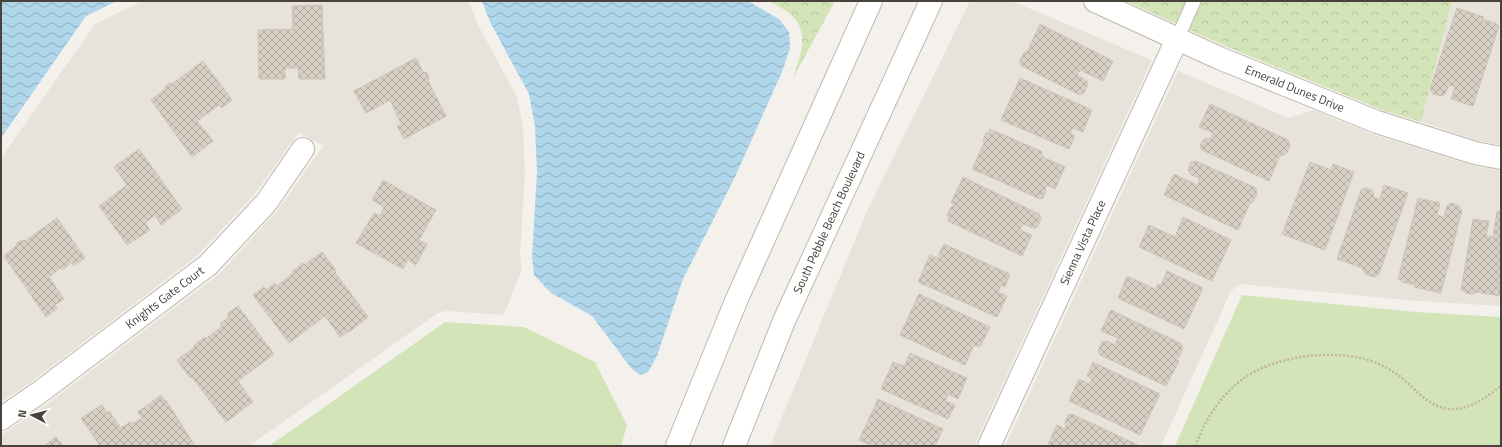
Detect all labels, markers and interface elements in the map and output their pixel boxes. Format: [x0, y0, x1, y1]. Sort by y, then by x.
street label: Emerald Dunes Drive [1242, 59, 1347, 117]
street label: South Pebble Beach Boulevard [788, 148, 870, 296]
street label: Sienna Vista Place [1055, 197, 1110, 288]
street label: Knights Gate Court [121, 261, 209, 333]
north arrow [12, 395, 52, 435]
text: N [14, 409, 30, 419]

